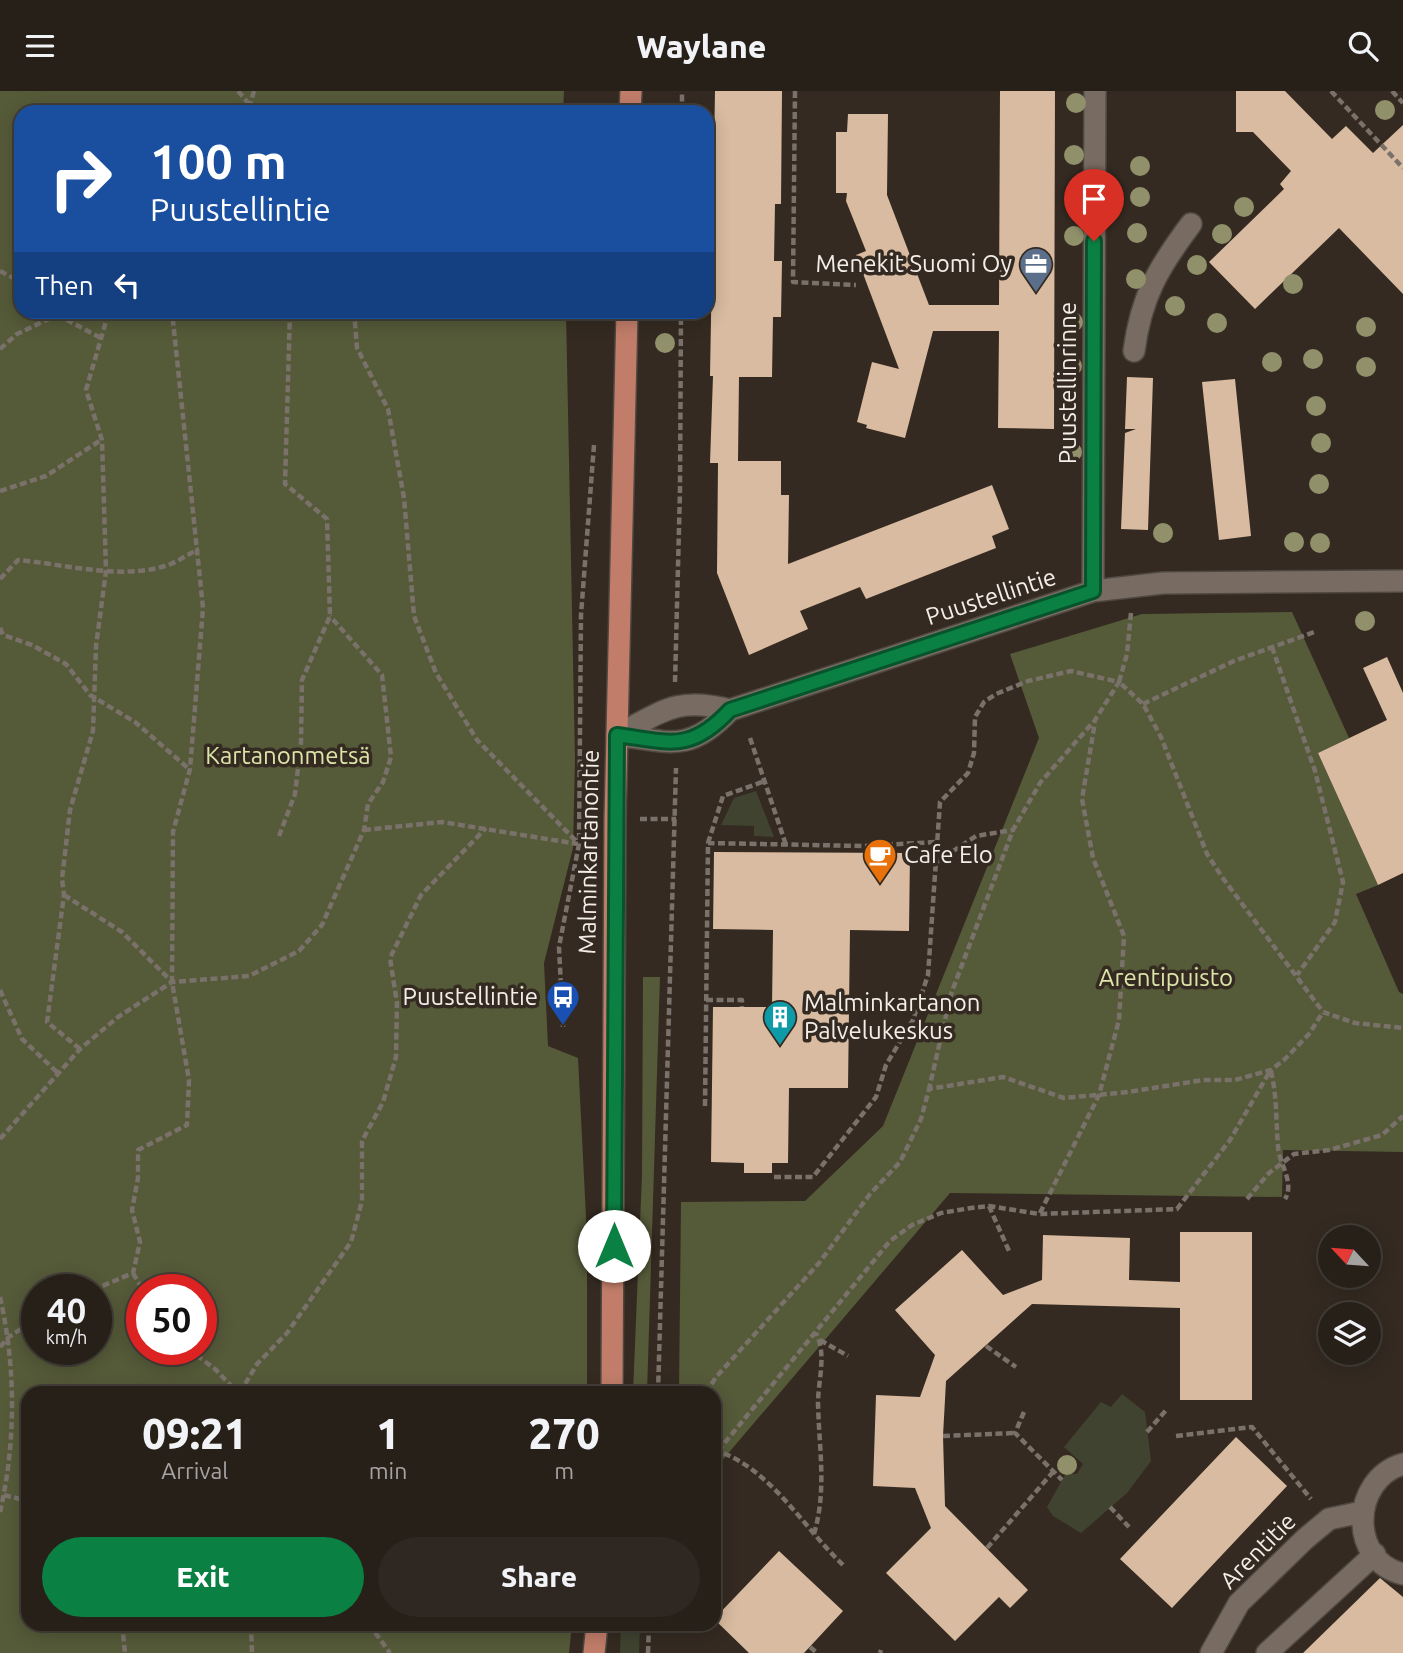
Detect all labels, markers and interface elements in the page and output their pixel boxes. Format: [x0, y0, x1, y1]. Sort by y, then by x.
icon: menu [21, 27, 59, 65]
icon: search [1344, 27, 1382, 65]
text: Waylane [636, 28, 767, 64]
icon: right [35, 133, 126, 224]
text: 100 m [150, 133, 287, 188]
pin [1064, 169, 1124, 241]
icon: arrive [1075, 180, 1113, 218]
text: Puustellintie [150, 191, 331, 227]
office icon: Menekit Suomi Oy [1017, 245, 1055, 294]
place label: Menekit Suomi Oy [816, 250, 1012, 277]
icon: left [108, 266, 146, 304]
text: Then [35, 271, 94, 300]
street label: Puustellinrinne [1054, 302, 1081, 464]
street label: Puustellintie [922, 563, 1059, 630]
park label: Kartanonmetsä [205, 742, 371, 769]
street label: Malminkartanontie [573, 749, 604, 955]
cafe icon: Cafe Elo [861, 836, 899, 885]
place label: Cafe Elo [904, 841, 993, 868]
park label: Arentipuisto [1099, 964, 1233, 991]
bus stop icon: Puustellintie [544, 978, 582, 1027]
place label: Puustellintie [403, 983, 538, 1010]
place label: Malminkartanon Palvelukeskus [804, 989, 980, 1044]
building icon: Malminkartanon Palvelukeskus [761, 998, 799, 1047]
position arrow [577, 1209, 651, 1283]
north arrow [1318, 1225, 1381, 1288]
map controls [1318, 1225, 1381, 1365]
speed limit sign: 50 [126, 1274, 217, 1365]
text: 40 [47, 1290, 86, 1330]
button: layers [1318, 1302, 1381, 1365]
text: km/h [46, 1327, 87, 1347]
text: 09:21 [142, 1410, 247, 1457]
text: 1 [376, 1410, 400, 1457]
text: 270 [529, 1410, 600, 1457]
text: Arrival [161, 1458, 228, 1483]
text: min [369, 1458, 407, 1483]
text: m [554, 1458, 574, 1483]
street label: Arentitie [1214, 1507, 1301, 1594]
button: Exit [42, 1537, 364, 1617]
button: Share [378, 1537, 700, 1617]

